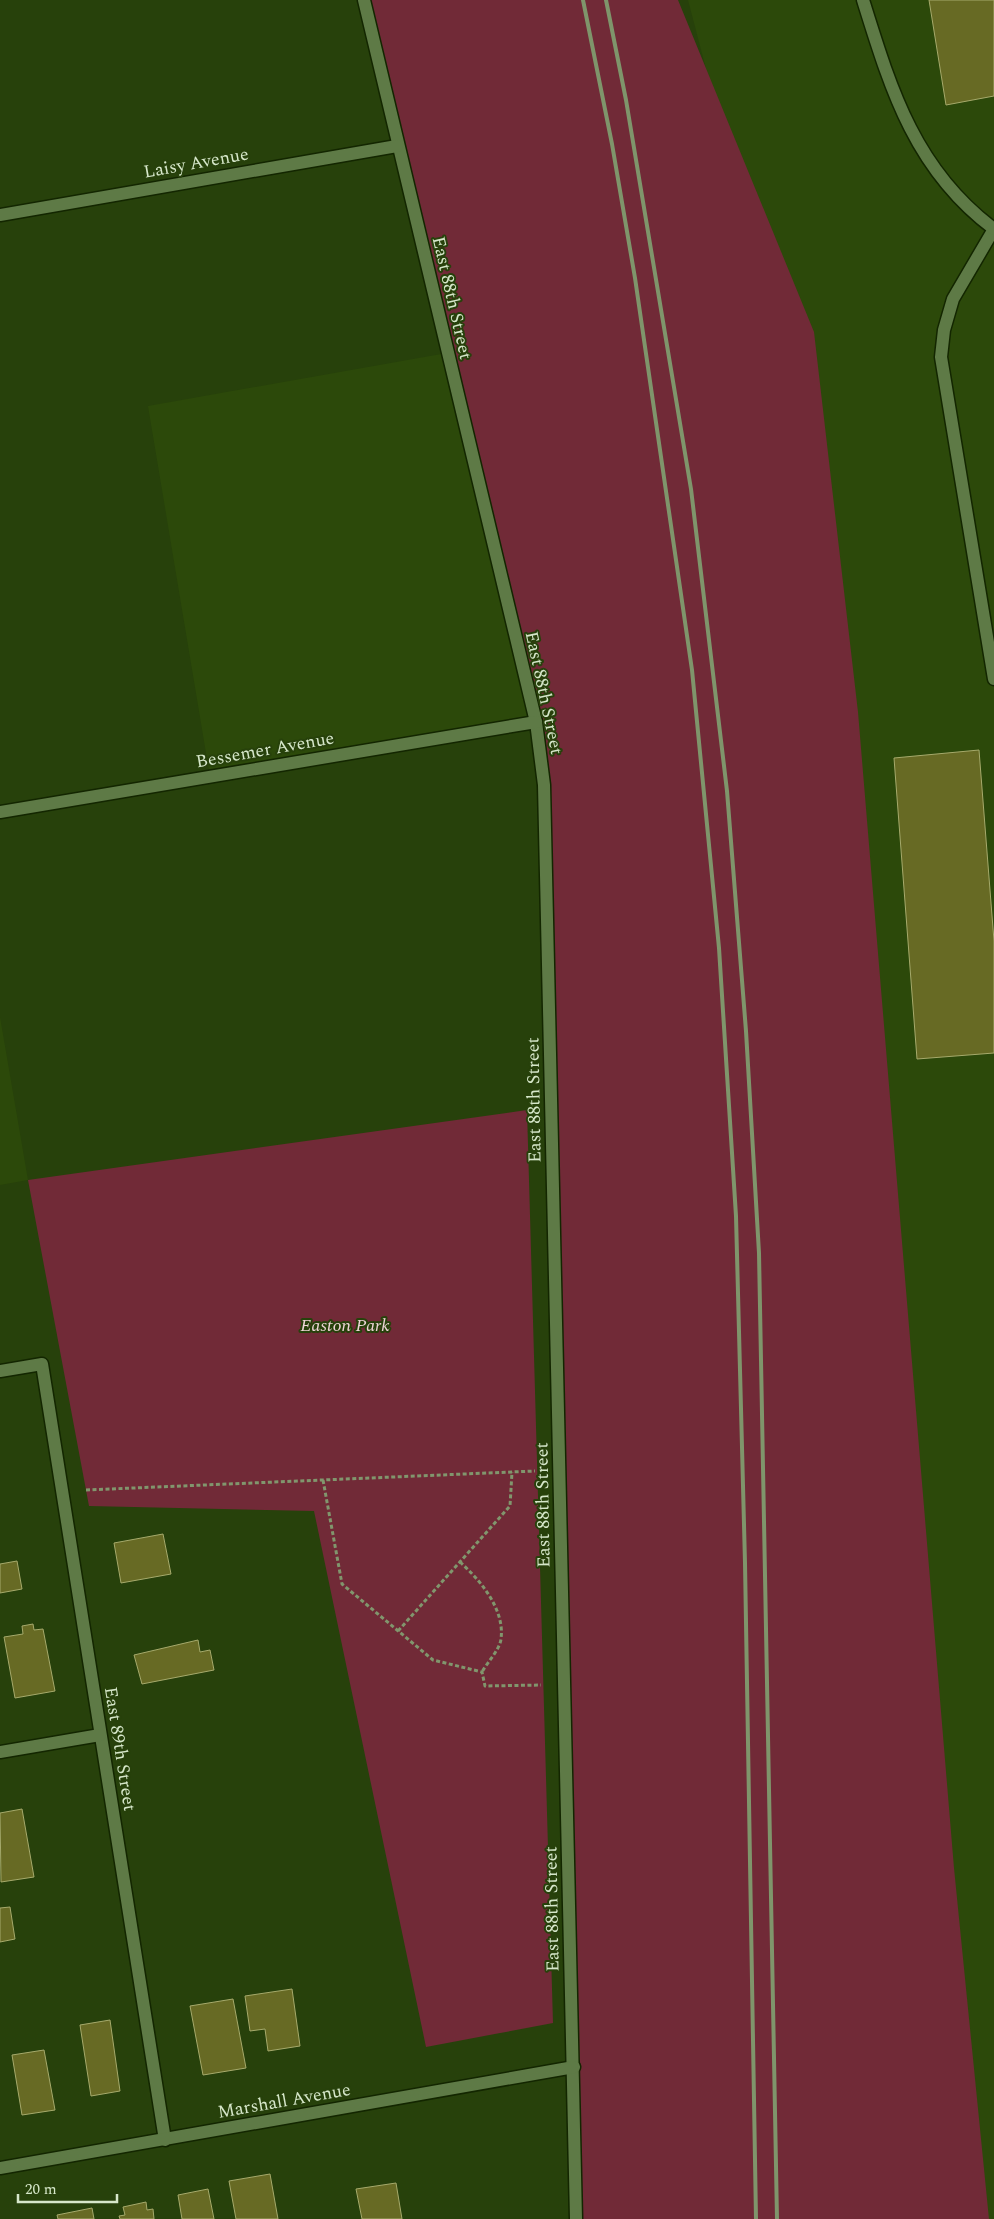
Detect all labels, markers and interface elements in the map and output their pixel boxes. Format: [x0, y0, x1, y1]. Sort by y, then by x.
street label: Laisy Avenue [141, 140, 251, 186]
street label: East 88th Street [425, 234, 479, 362]
street label: East 88th Street [518, 629, 570, 757]
street label: Bessemer Avenue [194, 725, 336, 775]
street label: East 88th Street [519, 1037, 549, 1163]
park label: Easton Park [300, 1312, 390, 1339]
street label: East 88th Street [528, 1442, 558, 1568]
street label: East 89th Street [97, 1685, 143, 1813]
street label: East 88th Street [537, 1846, 567, 1972]
street label: Marshall Avenue [215, 2076, 353, 2126]
scale bar [18, 2172, 116, 2204]
text: 20 m [25, 2178, 57, 2201]

